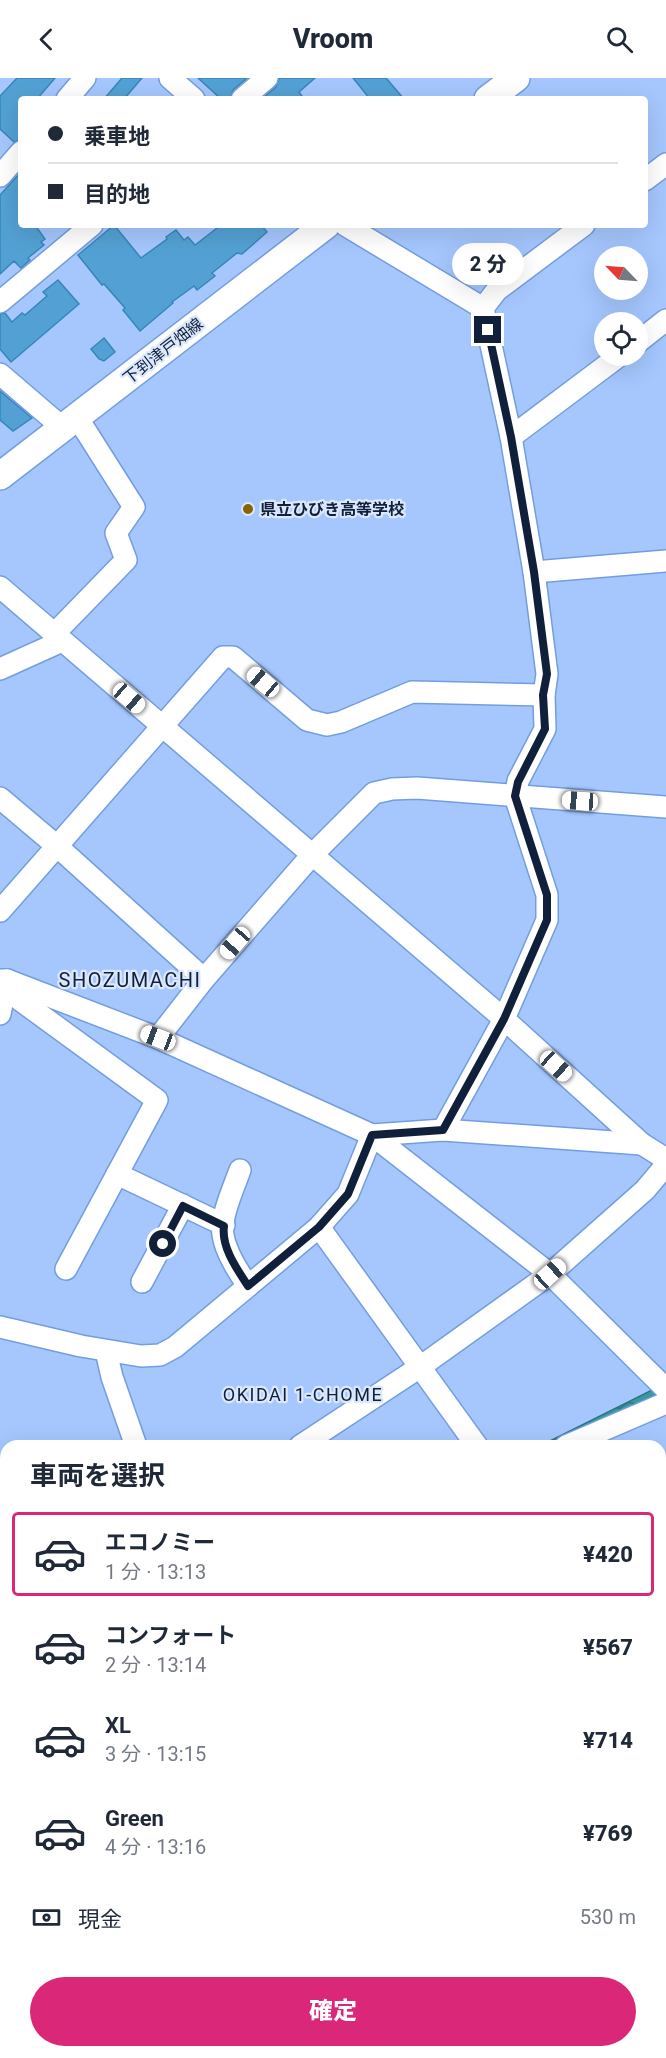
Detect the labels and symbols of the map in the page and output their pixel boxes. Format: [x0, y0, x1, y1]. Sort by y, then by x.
callout: 2 分 [452, 243, 524, 285]
north arrow [594, 246, 648, 300]
street label: 下到津戸畑線 [119, 314, 207, 388]
route end [474, 316, 501, 343]
place label: 県立ひびき高等学校 [260, 500, 404, 519]
marker: 県立ひびき高等学校 [241, 502, 255, 516]
car [243, 664, 283, 700]
car [110, 679, 148, 717]
car [561, 791, 599, 811]
car [216, 924, 254, 962]
district label: SHOZUMACHI [59, 968, 201, 992]
car [138, 1023, 178, 1053]
car [537, 1047, 575, 1085]
route start [149, 1230, 176, 1257]
car [531, 1255, 569, 1293]
district label: OKIDAI 1-CHOME [223, 1384, 383, 1405]

